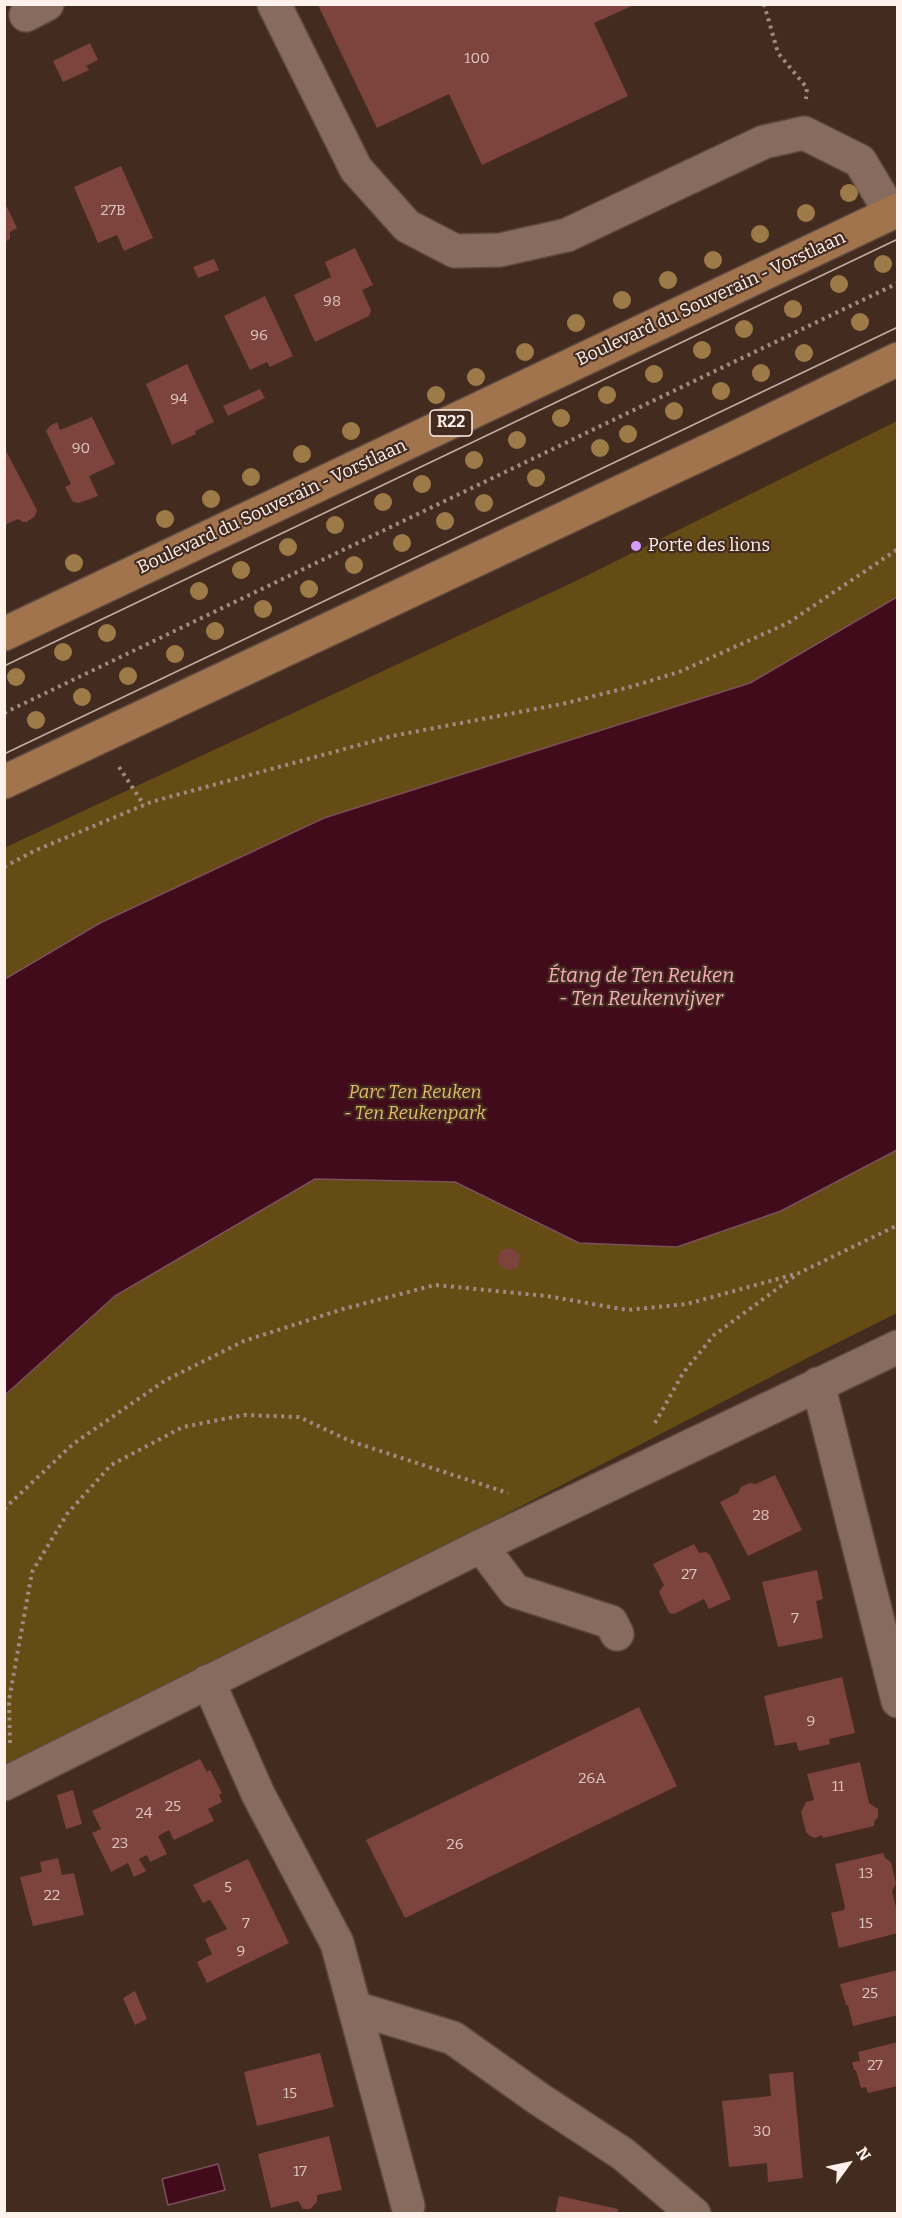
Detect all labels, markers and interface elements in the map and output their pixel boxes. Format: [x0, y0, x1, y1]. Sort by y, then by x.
house number: 100 [464, 50, 490, 68]
house number: 27B [100, 202, 126, 220]
street label: Boulevard du Souverain - Vorstlaan [573, 227, 849, 371]
house number: 98 [323, 293, 341, 311]
house number: 96 [250, 327, 268, 345]
house number: 94 [170, 391, 188, 409]
road number: R22 [430, 410, 472, 436]
street label: Boulevard du Souverain - Vorstlaan [134, 435, 410, 579]
house number: 90 [72, 440, 90, 458]
place label: Porte des lions [648, 535, 770, 557]
marker: Porte des lions [629, 539, 643, 553]
water label: Étang de Ten Reuken - Ten Reukenvijver [548, 964, 734, 1011]
park label: Parc Ten Reuken - Ten Reukenpark [344, 1082, 486, 1124]
house number: 28 [752, 1507, 770, 1525]
house number: 27 [681, 1566, 697, 1584]
house number: 7 [791, 1610, 799, 1628]
house number: 9 [807, 1713, 815, 1731]
house number: 26A [578, 1770, 606, 1788]
house number: 11 [832, 1778, 844, 1796]
house number: 25 [165, 1798, 181, 1816]
house number: 24 [136, 1805, 152, 1823]
house number: 23 [112, 1835, 128, 1853]
house number: 26 [447, 1836, 463, 1854]
house number: 13 [859, 1865, 873, 1883]
house number: 5 [224, 1879, 232, 1897]
house number: 22 [44, 1887, 60, 1905]
house number: 7 [242, 1915, 250, 1933]
house number: 15 [859, 1915, 873, 1933]
house number: 9 [237, 1943, 245, 1961]
house number: 25 [862, 1985, 878, 2003]
house number: 27 [867, 2057, 883, 2075]
house number: 15 [283, 2085, 297, 2103]
house number: 30 [753, 2123, 771, 2141]
north arrow [818, 2134, 878, 2194]
text: N [852, 2144, 875, 2164]
house number: 17 [293, 2163, 307, 2181]

